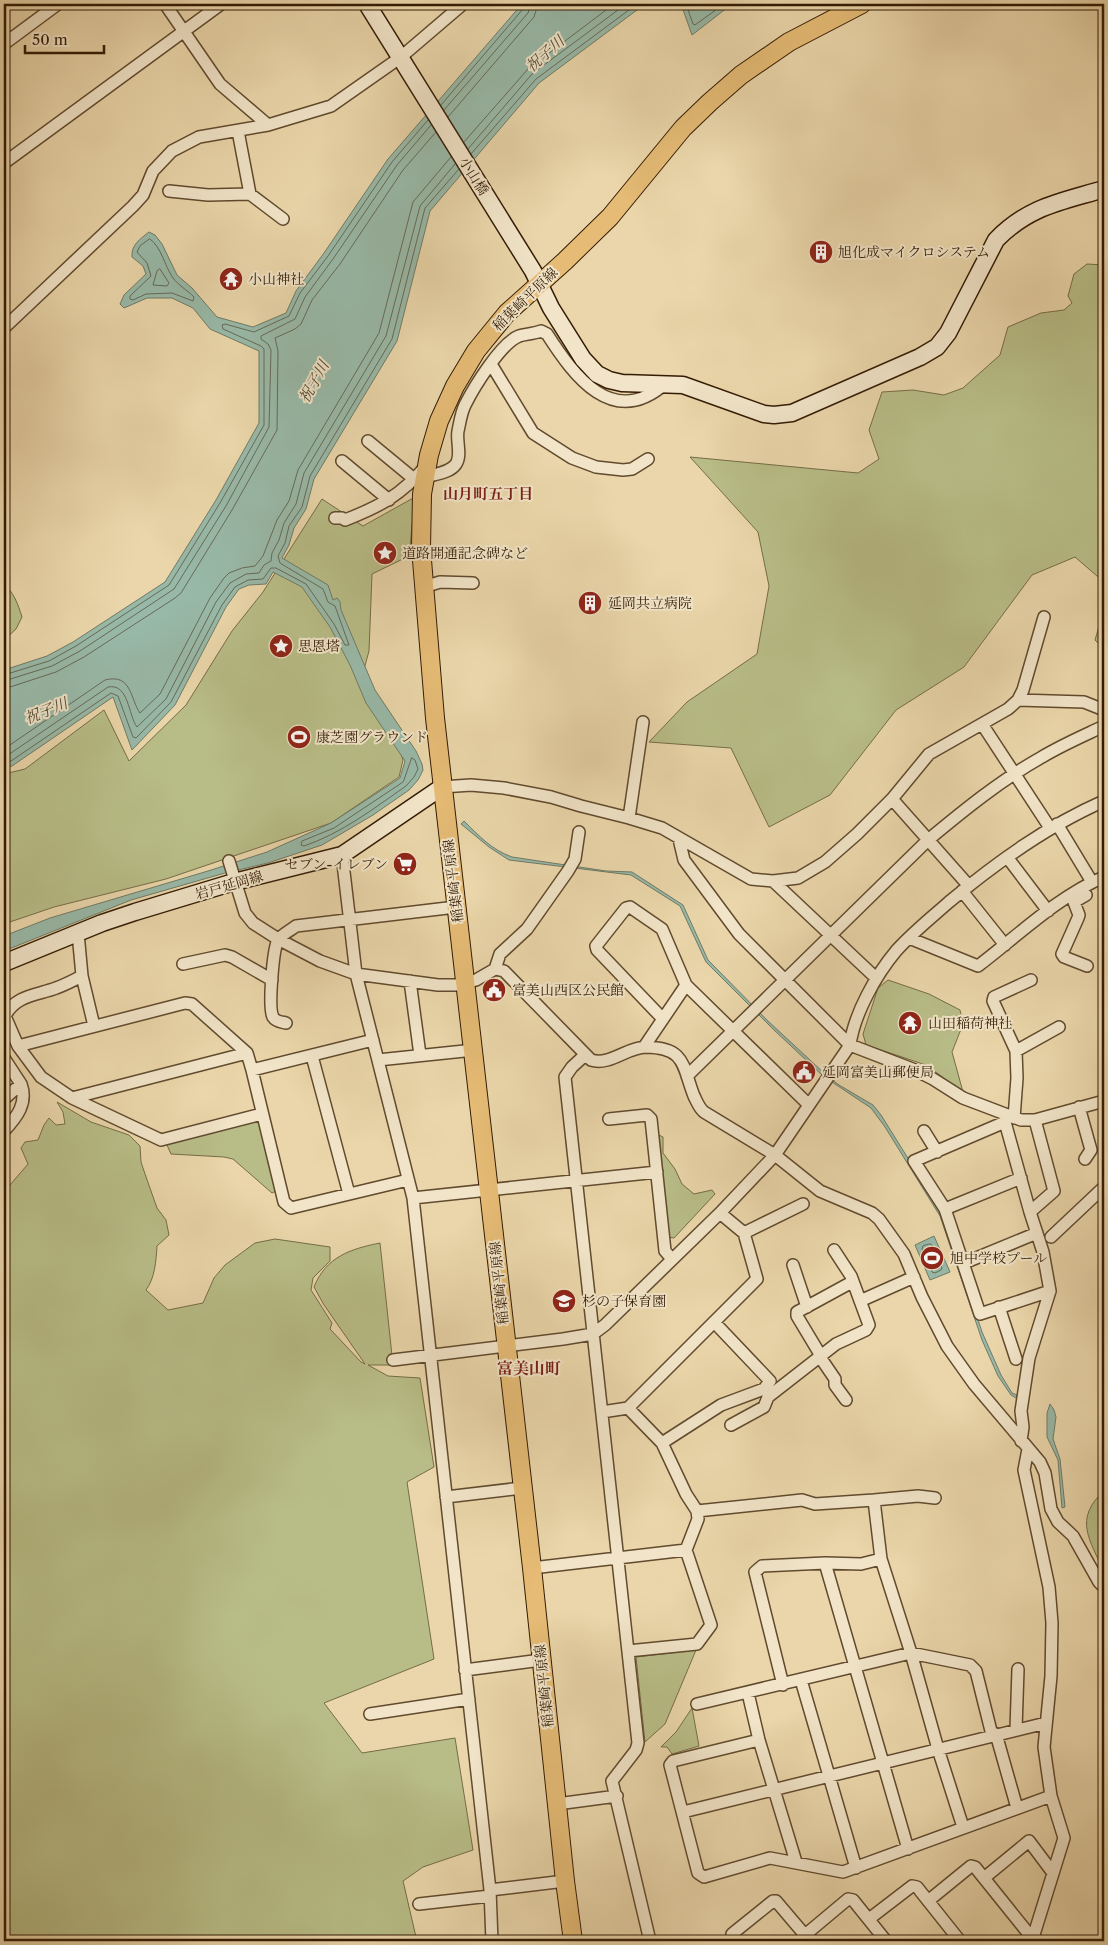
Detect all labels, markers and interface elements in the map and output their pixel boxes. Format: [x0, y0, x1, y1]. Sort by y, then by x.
scale bar [25, 22, 104, 54]
text: 50 m [32, 30, 68, 49]
water label: 祝子川 [522, 30, 569, 76]
street label: 小山橋 [455, 153, 493, 199]
building icon: 旭化成マイクロシステム [808, 239, 834, 265]
place label: 旭化成マイクロシステム [838, 243, 990, 261]
street label: 稲葉崎平原線 [489, 263, 561, 335]
temple icon: 小山神社 [218, 266, 244, 292]
place label: 小山神社 [248, 270, 304, 288]
water label: 祝子川 [294, 356, 334, 406]
district label: 山月町五丁目 [443, 484, 533, 503]
place icon: 道路開通記念碑など [372, 540, 398, 566]
place label: 道路開通記念碑など [402, 544, 528, 562]
building icon: 延岡共立病院 [577, 590, 603, 616]
place label: 延岡共立病院 [608, 594, 692, 612]
place icon: 思恩塔 [268, 633, 294, 659]
place label: 思恩塔 [298, 637, 340, 655]
water label: 祝子川 [21, 693, 72, 728]
sports icon: 康芝園グラウンド [286, 724, 312, 750]
place label: 康芝園グラウンド [316, 728, 428, 746]
street label: 稲葉崎平原線 [439, 838, 467, 924]
supermarket icon: セブン-イレブン [392, 851, 418, 877]
place label: セブン-イレブン [285, 855, 388, 873]
street label: 岩戸延岡線 [193, 867, 265, 903]
public building icon: 富美山西区公民館 [481, 977, 507, 1003]
place label: 富美山西区公民館 [512, 981, 624, 999]
temple icon: 山田稲荷神社 [897, 1010, 923, 1036]
place label: 山田稲荷神社 [928, 1014, 1012, 1032]
public building icon: 延岡富美山郵便局 [791, 1059, 817, 1085]
place label: 延岡富美山郵便局 [822, 1063, 934, 1081]
street label: 稲葉崎平原線 [486, 1240, 512, 1326]
sports icon: 旭中学校プール [919, 1245, 945, 1271]
place label: 旭中学校プール [950, 1249, 1047, 1267]
school or university icon: 杉の子保育園 [551, 1288, 577, 1314]
place label: 杉の子保育園 [582, 1292, 666, 1310]
district label: 富美山町 [497, 1358, 561, 1378]
street label: 稲葉崎平原線 [531, 1643, 557, 1729]

